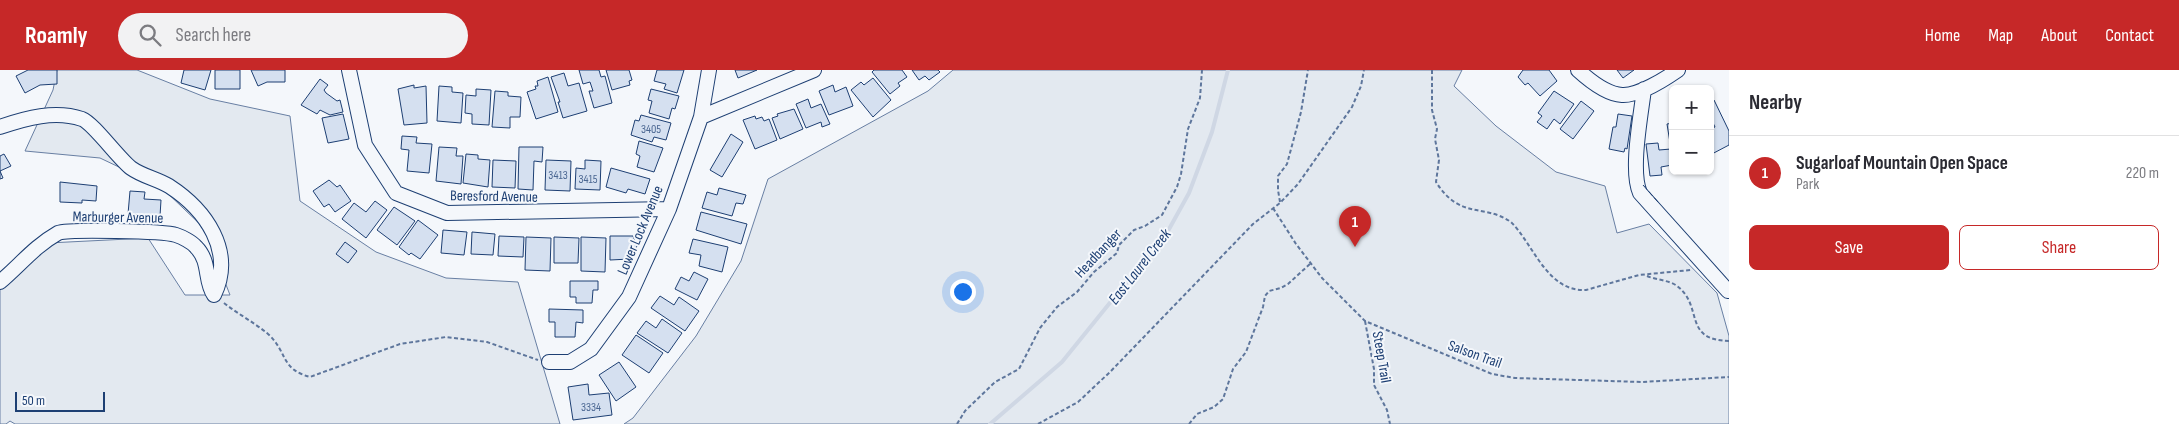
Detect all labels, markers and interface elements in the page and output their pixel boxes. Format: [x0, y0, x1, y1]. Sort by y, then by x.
search box [118, 13, 468, 58]
text: Roamly [25, 21, 88, 50]
icon: search [136, 21, 164, 49]
text: Search here [176, 24, 251, 47]
text: Home [1925, 25, 1960, 46]
text: Map [1988, 25, 2013, 46]
text: About [2041, 25, 2077, 46]
text: Contact [2105, 25, 2154, 46]
map controls [1669, 85, 1714, 175]
button: + [1669, 85, 1714, 130]
text: Nearby [1749, 90, 1802, 115]
house number: 3405 [641, 122, 661, 137]
button: − [1669, 130, 1714, 175]
text: Sugarloaf Mountain Open Space [1796, 152, 2008, 175]
text: 1 [1762, 164, 1768, 183]
text: 220 m [2126, 164, 2159, 183]
house number: 3413 [548, 168, 568, 183]
house number: 3415 [578, 172, 598, 187]
text: Park [1796, 175, 1819, 194]
street label: Lower Lock Avenue [613, 183, 668, 278]
street label: Beresford Avenue [450, 186, 538, 207]
pin: 1 [1339, 206, 1371, 247]
street label: Marburger Avenue [72, 207, 164, 228]
street label: Headbanger [1071, 224, 1126, 282]
water label: East Laurel Creek [1105, 225, 1176, 308]
button: Save [1749, 225, 1949, 270]
button: Share [1959, 225, 2159, 270]
your location [950, 279, 976, 305]
street label: Steep Trail [1368, 330, 1395, 384]
street label: Salson Trail [1445, 336, 1504, 373]
scale bar [15, 389, 105, 412]
text: 50 m [22, 392, 45, 409]
house number: 3334 [581, 400, 601, 415]

